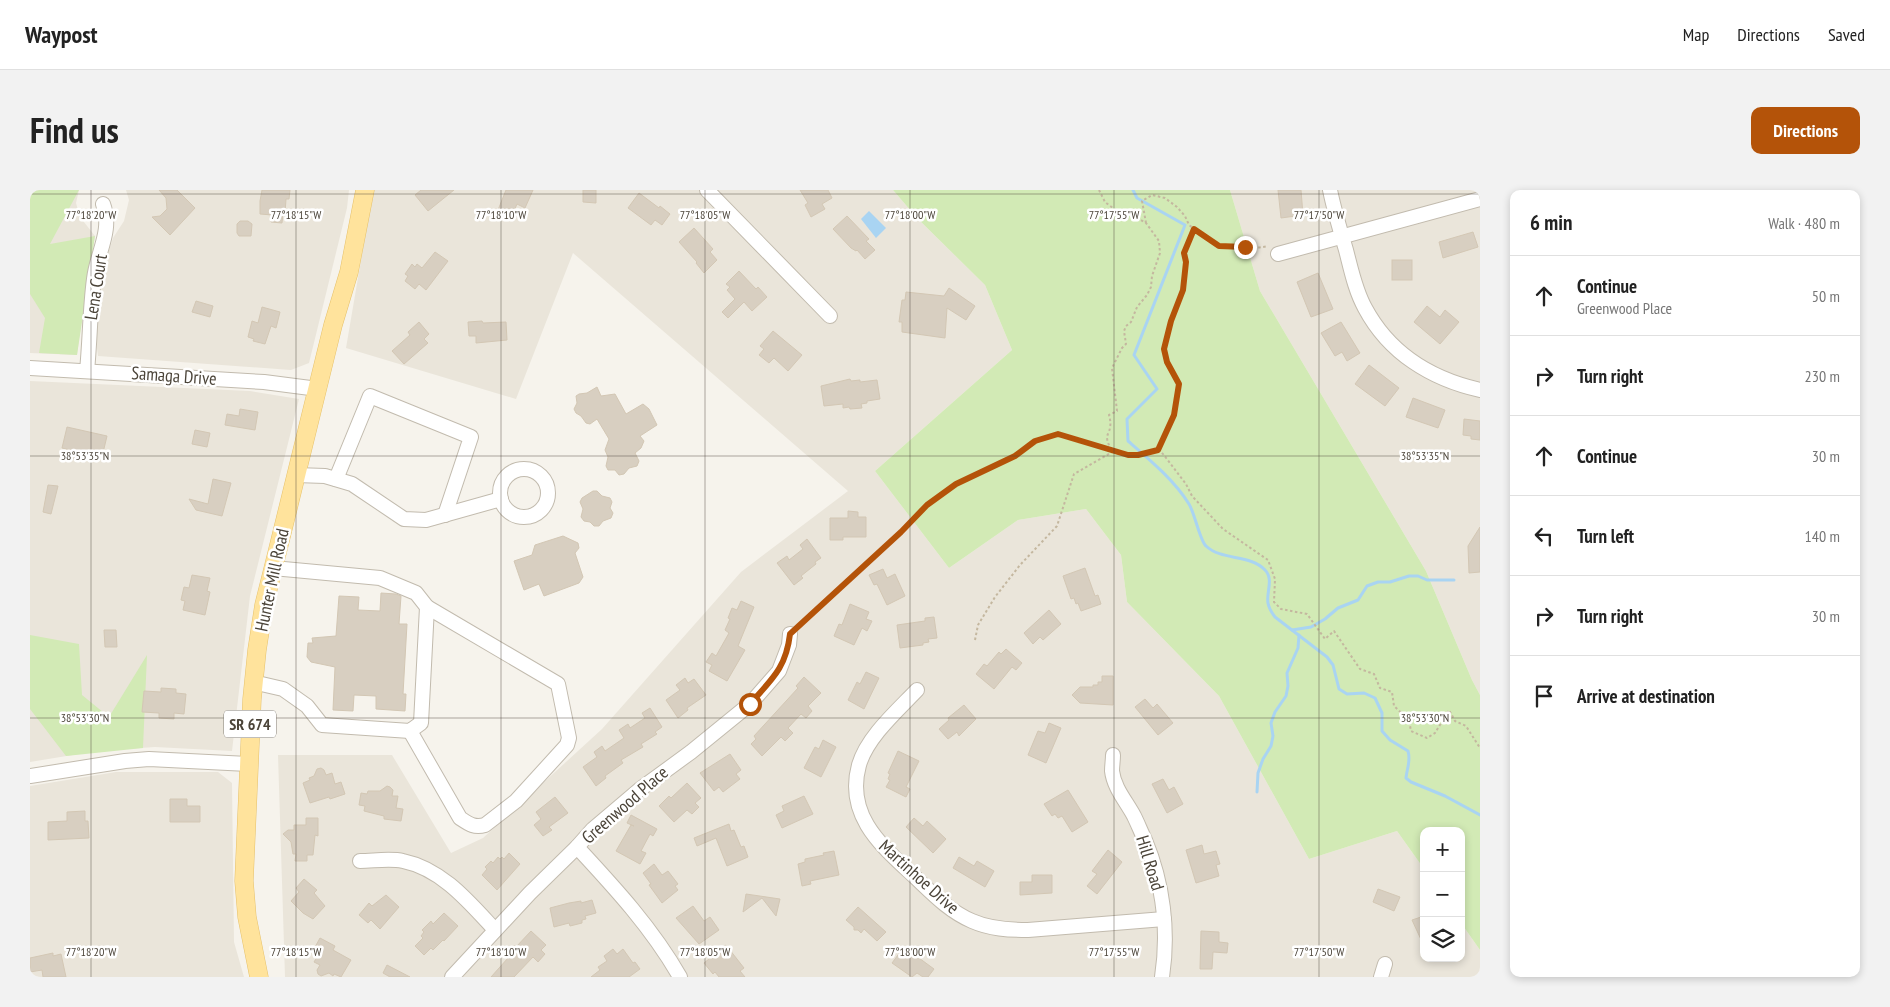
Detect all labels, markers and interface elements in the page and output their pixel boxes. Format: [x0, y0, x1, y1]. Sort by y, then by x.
text: Waypost [25, 19, 98, 50]
text: Map [1683, 23, 1709, 46]
text: Directions [1737, 23, 1800, 46]
text: Saved [1828, 23, 1865, 46]
text: Find us [30, 107, 119, 153]
button: Directions [1751, 107, 1860, 154]
text: 77°18'20"W [66, 207, 116, 222]
text: 77°18'15"W [271, 207, 321, 222]
text: 77°18'10"W [476, 207, 526, 222]
text: 77°18'05"W [680, 207, 730, 222]
text: 77°18'00"W [885, 207, 935, 222]
text: 77°17'55"W [1089, 207, 1139, 222]
text: 77°17'50"W [1294, 207, 1344, 222]
text: 6 min [1530, 209, 1572, 236]
text: Walk · 480 m [1768, 213, 1840, 233]
route end [1234, 236, 1257, 259]
street label: Lena Court [79, 252, 112, 322]
text: Continue [1577, 274, 1637, 298]
icon: ahead [1530, 282, 1558, 310]
text: 50 m [1812, 286, 1840, 306]
text: Greenwood Place [1577, 298, 1672, 318]
street label: Samaga Drive [131, 361, 217, 390]
icon: right [1530, 362, 1558, 390]
text: Turn right [1577, 364, 1643, 388]
text: 230 m [1805, 366, 1840, 386]
icon: ahead [1530, 442, 1558, 470]
text: Continue [1577, 444, 1637, 468]
text: 30 m [1812, 446, 1840, 466]
text: 38°53'35"N [61, 448, 109, 463]
text: 38°53'35"N [1401, 448, 1449, 463]
icon: left [1530, 522, 1558, 550]
text: Turn left [1577, 524, 1634, 548]
street label: Hunter Mill Road [249, 526, 294, 633]
text: 140 m [1805, 526, 1840, 546]
icon: right [1530, 602, 1558, 630]
text: Turn right [1577, 604, 1643, 628]
text: 30 m [1812, 606, 1840, 626]
icon: arrive [1530, 682, 1558, 710]
text: Arrive at destination [1577, 684, 1715, 708]
route start [739, 693, 762, 716]
text: 38°53'30"N [61, 710, 109, 725]
road number: SR 674 [224, 710, 276, 738]
text: 38°53'30"N [1401, 710, 1449, 725]
street label: Greenwood Place [577, 761, 673, 848]
map controls [1420, 827, 1465, 962]
button: + [1420, 827, 1465, 872]
street label: Hill Road [1131, 832, 1170, 893]
street label: Martinhoe Drive [874, 834, 964, 919]
button: − [1420, 872, 1465, 917]
button: layers [1420, 917, 1465, 962]
text: 77°18'20"W [66, 944, 116, 959]
text: 77°18'15"W [271, 944, 321, 959]
text: 77°18'10"W [476, 944, 526, 959]
text: 77°18'05"W [680, 944, 730, 959]
text: 77°18'00"W [885, 944, 935, 959]
text: 77°17'55"W [1089, 944, 1139, 959]
text: 77°17'50"W [1294, 944, 1344, 959]

